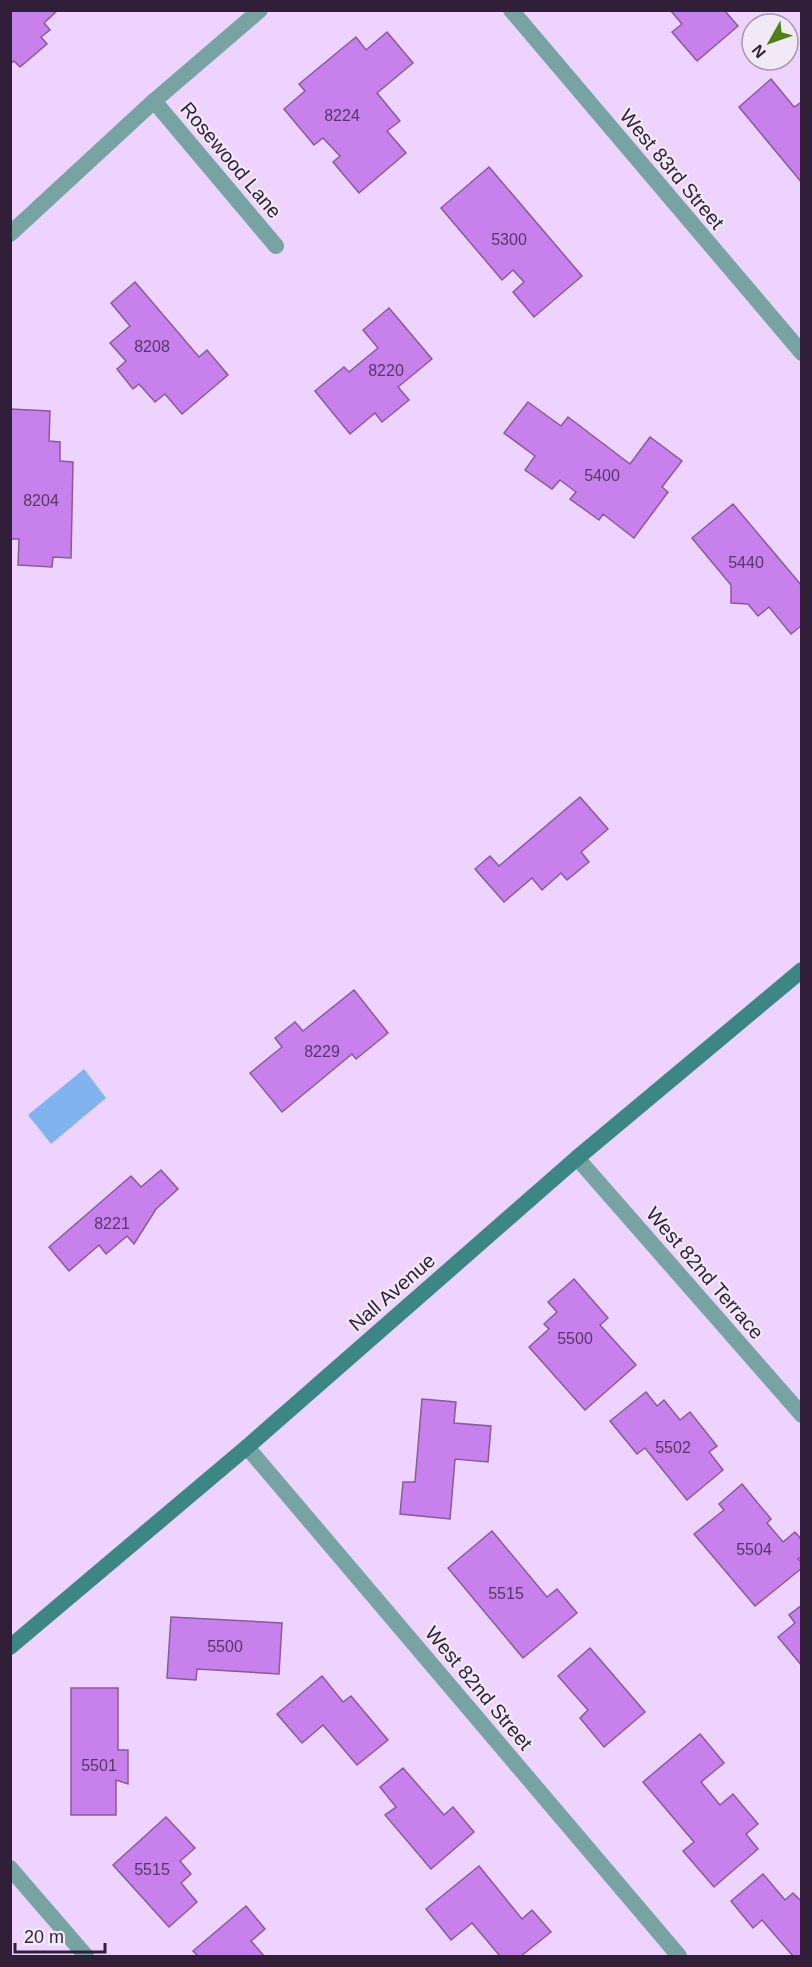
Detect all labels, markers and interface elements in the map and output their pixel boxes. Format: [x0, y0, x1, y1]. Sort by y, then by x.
north arrow [740, 12, 800, 72]
text: N [749, 41, 769, 61]
street label: Rosewood Lane [176, 98, 286, 222]
street label: West 83rd Street [615, 105, 729, 234]
house number: 8224 [324, 107, 360, 124]
house number: 5300 [491, 231, 527, 248]
house number: 8208 [134, 338, 170, 355]
house number: 8220 [368, 362, 404, 379]
house number: 5400 [584, 467, 620, 484]
house number: 8204 [23, 492, 59, 509]
house number: 5440 [728, 554, 764, 571]
house number: 8229 [304, 1043, 340, 1060]
street label: West 82nd Terrace [642, 1203, 768, 1343]
house number: 8221 [94, 1215, 130, 1232]
street label: Nall Avenue [345, 1249, 439, 1335]
house number: 5500 [557, 1330, 593, 1347]
house number: 5502 [655, 1439, 691, 1456]
house number: 5504 [736, 1541, 772, 1558]
house number: 5515 [488, 1585, 524, 1602]
street label: West 82nd Street [421, 1622, 537, 1754]
house number: 5500 [207, 1638, 243, 1655]
house number: 5501 [81, 1757, 117, 1774]
house number: 5515 [134, 1861, 170, 1878]
scale bar [15, 1916, 105, 1954]
text: 20 m [24, 1927, 64, 1947]

